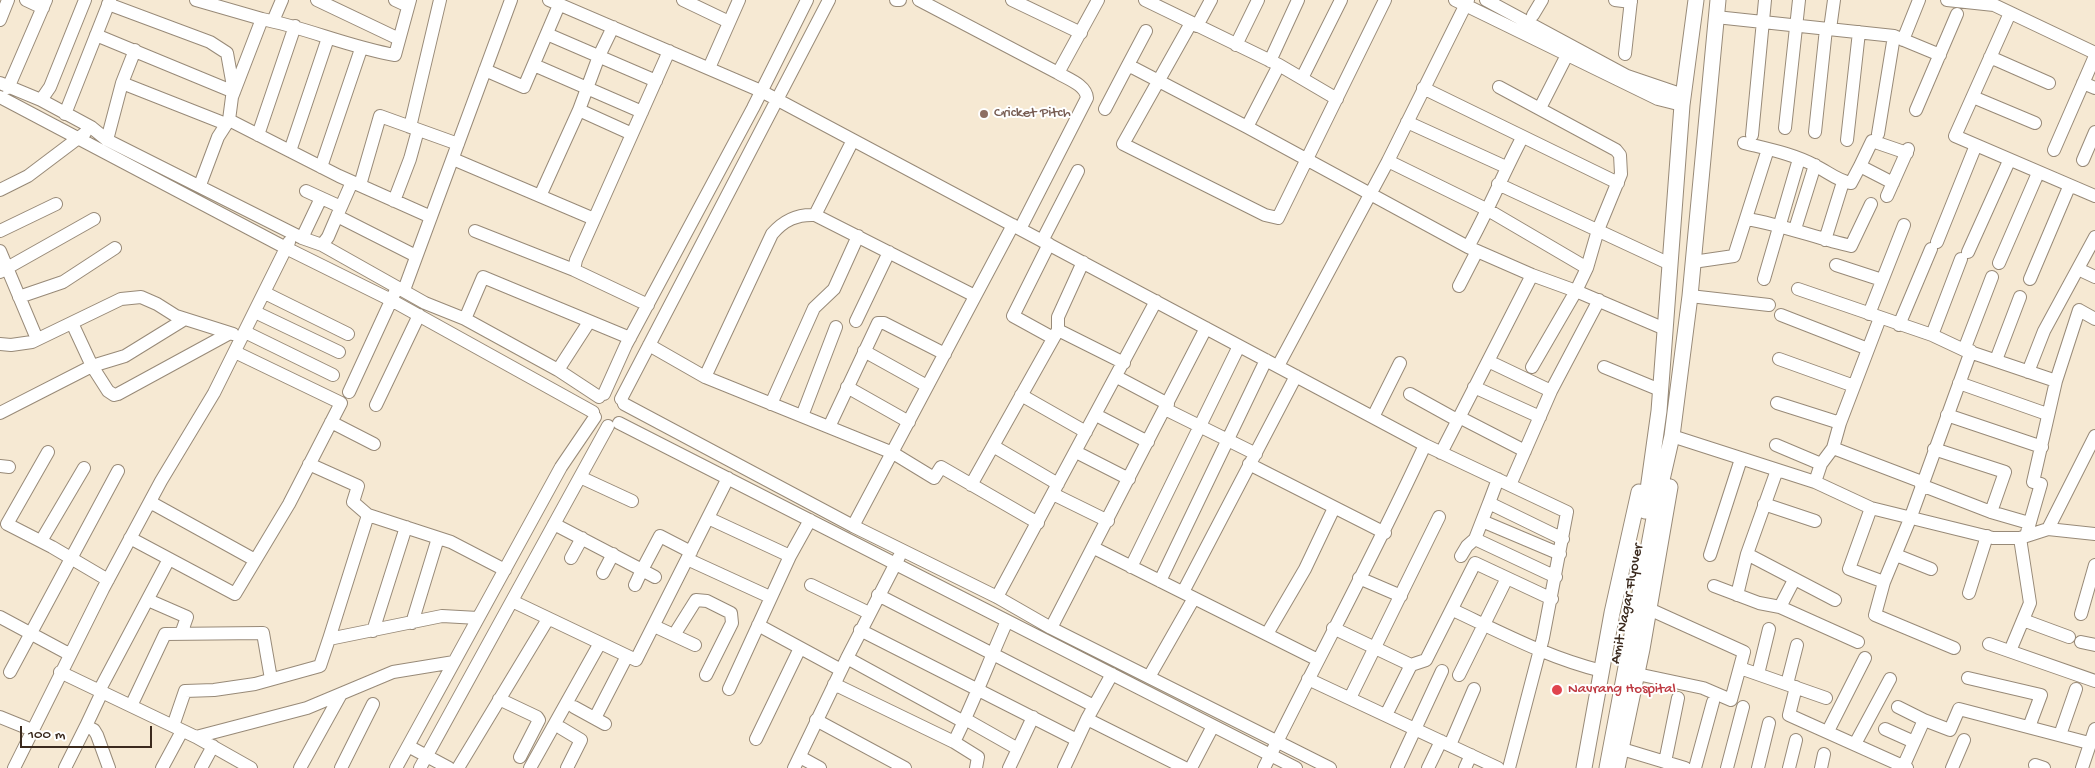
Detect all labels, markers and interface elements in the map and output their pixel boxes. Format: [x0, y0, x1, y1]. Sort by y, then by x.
place label: Cricket Pitch [994, 105, 1071, 123]
marker: Cricket Pitch [978, 108, 990, 120]
street label: Amit Nagar Flyover [1608, 542, 1648, 666]
place label: Navrang Hospital [1568, 681, 1676, 699]
marker: Navrang Hospital [1550, 683, 1564, 697]
scale bar [22, 716, 155, 748]
text: 100 m [28, 726, 65, 744]

